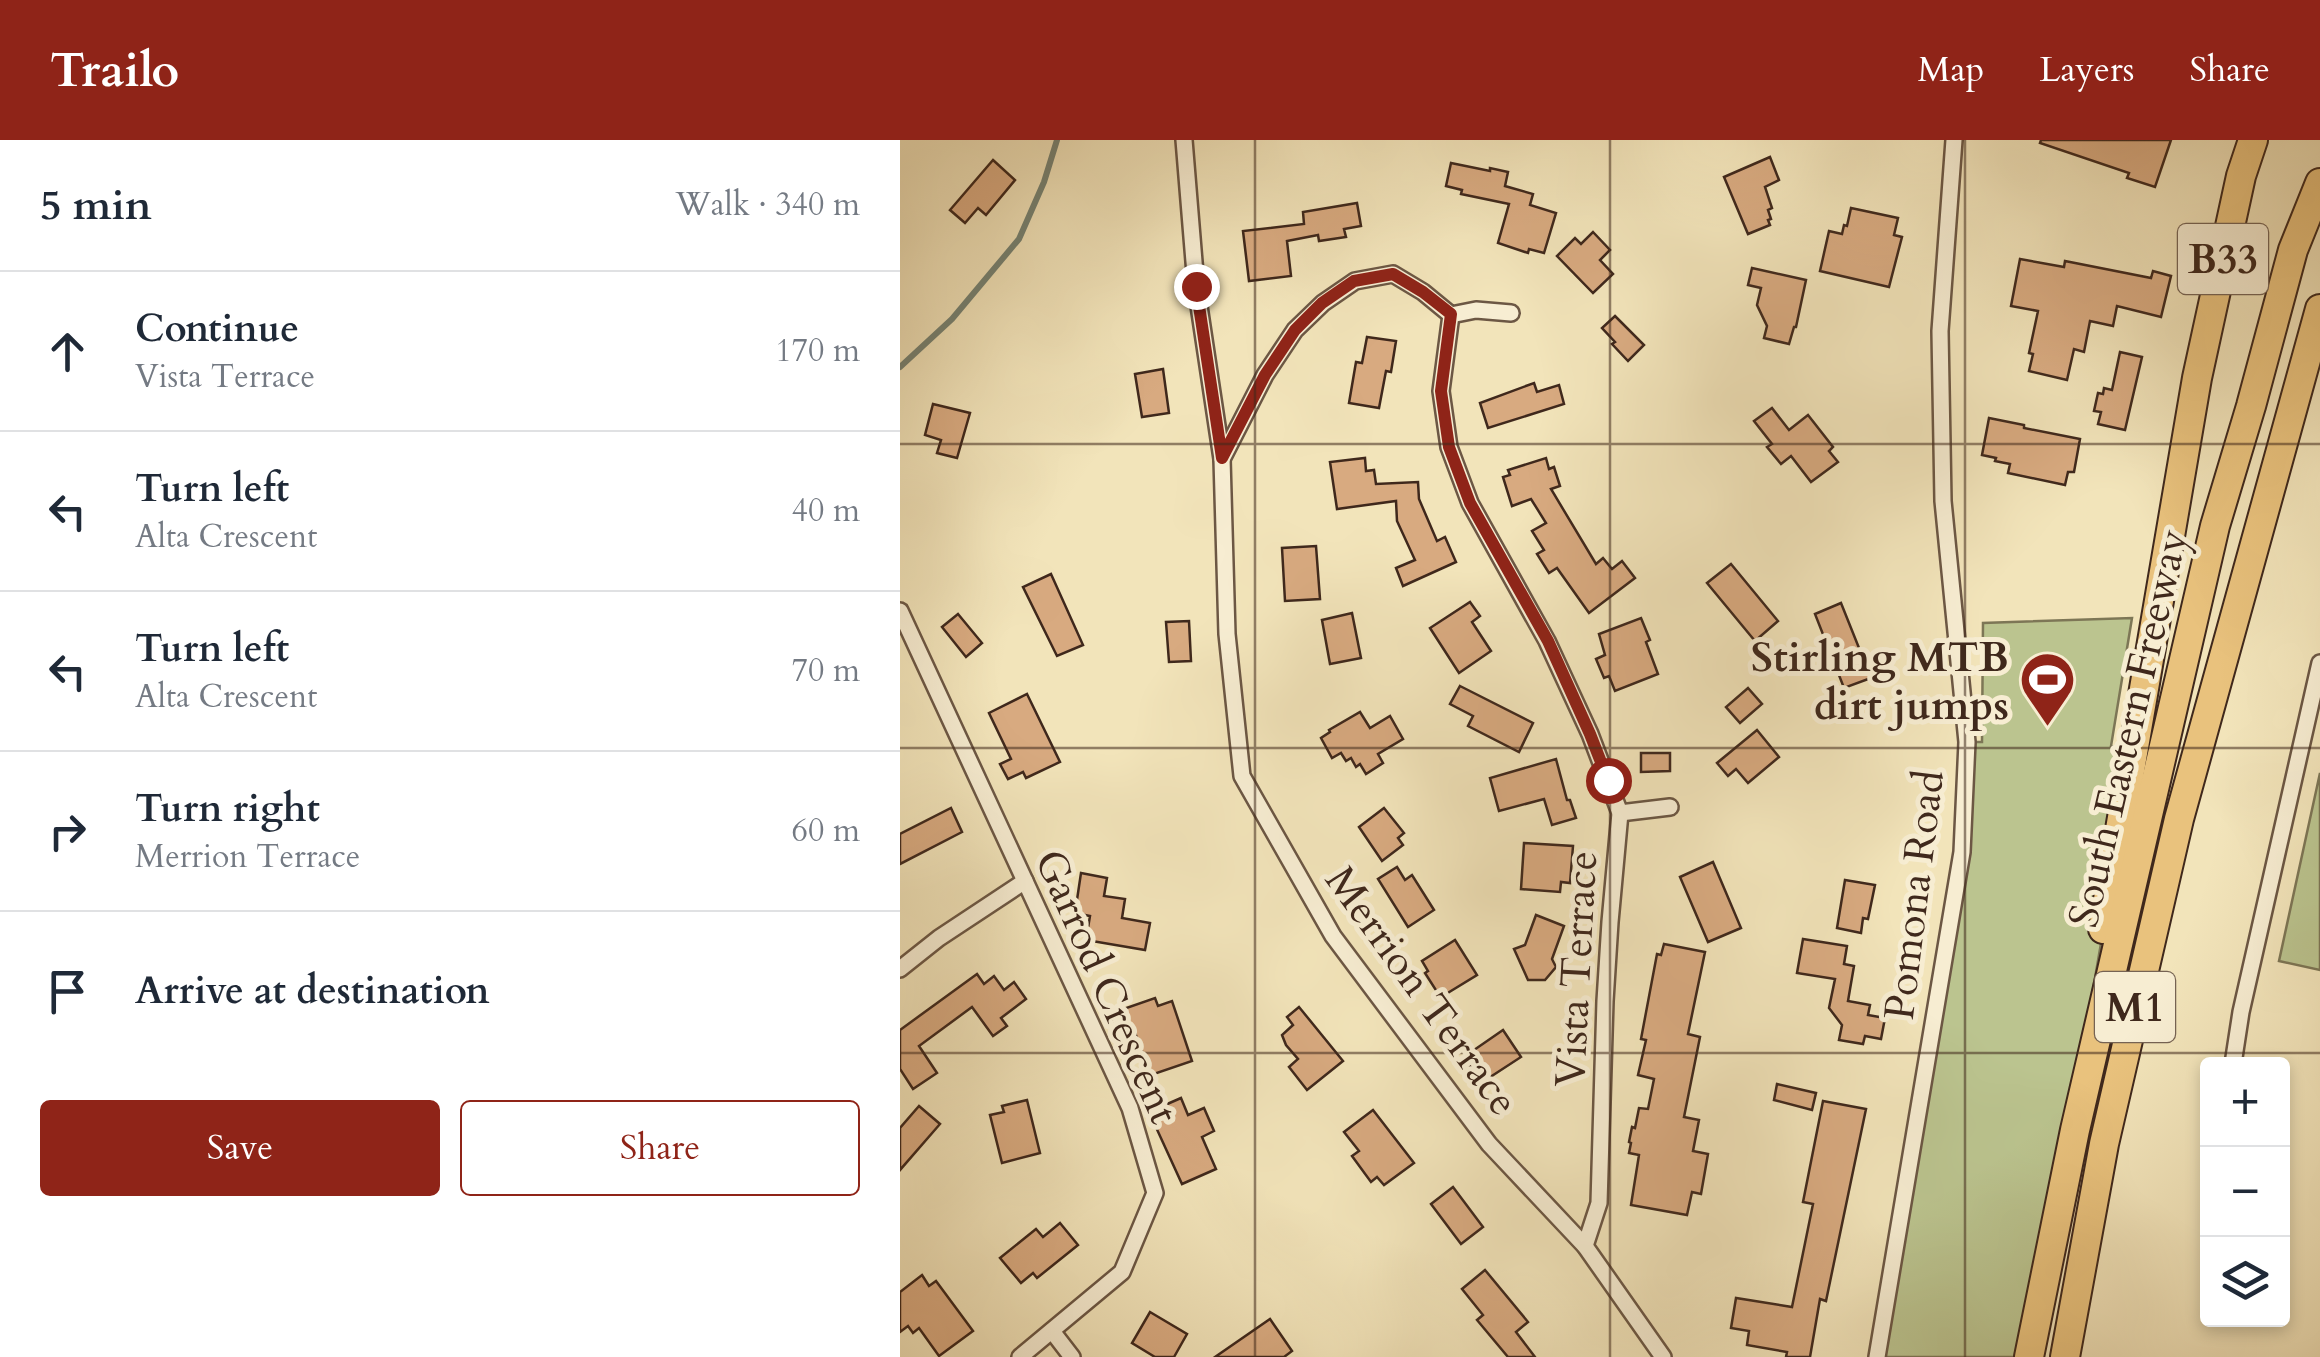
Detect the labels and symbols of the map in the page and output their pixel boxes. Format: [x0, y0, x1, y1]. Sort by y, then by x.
road number: B33 [2178, 224, 2268, 294]
route end [1174, 264, 1220, 310]
street label: South Eastern Freeway [2055, 524, 2202, 933]
place label: Stirling MTB dirt jumps [1751, 629, 2009, 734]
sports icon: Stirling MTB dirt jumps [2018, 650, 2078, 729]
route start [1586, 758, 1632, 804]
street label: Pomona Road [1871, 767, 1958, 1023]
street label: Garrod Crescent [1021, 841, 1193, 1133]
street label: Vista Terrace [1542, 850, 1611, 1089]
street label: Merrion Terrace [1312, 854, 1532, 1127]
road number: M1 [2095, 972, 2175, 1042]

